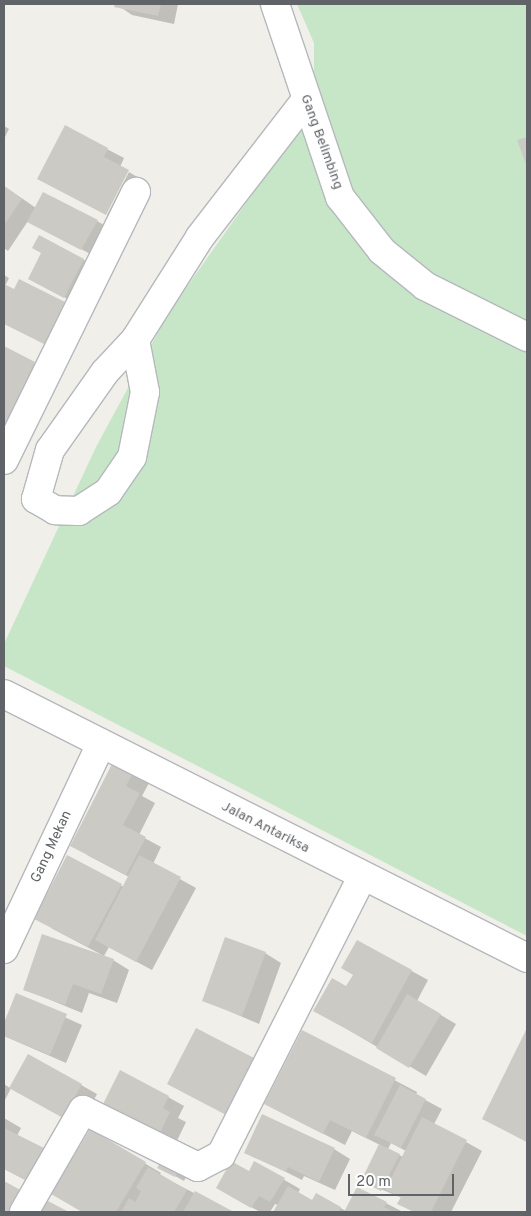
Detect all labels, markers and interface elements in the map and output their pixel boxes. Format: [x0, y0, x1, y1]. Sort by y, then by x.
street label: Gang Belimbing [296, 92, 346, 192]
street label: Jalan Antariksa [218, 798, 312, 858]
street label: Gang Mekan [28, 808, 76, 886]
scale bar [351, 1164, 457, 1196]
text: 20 m [356, 1173, 391, 1192]

